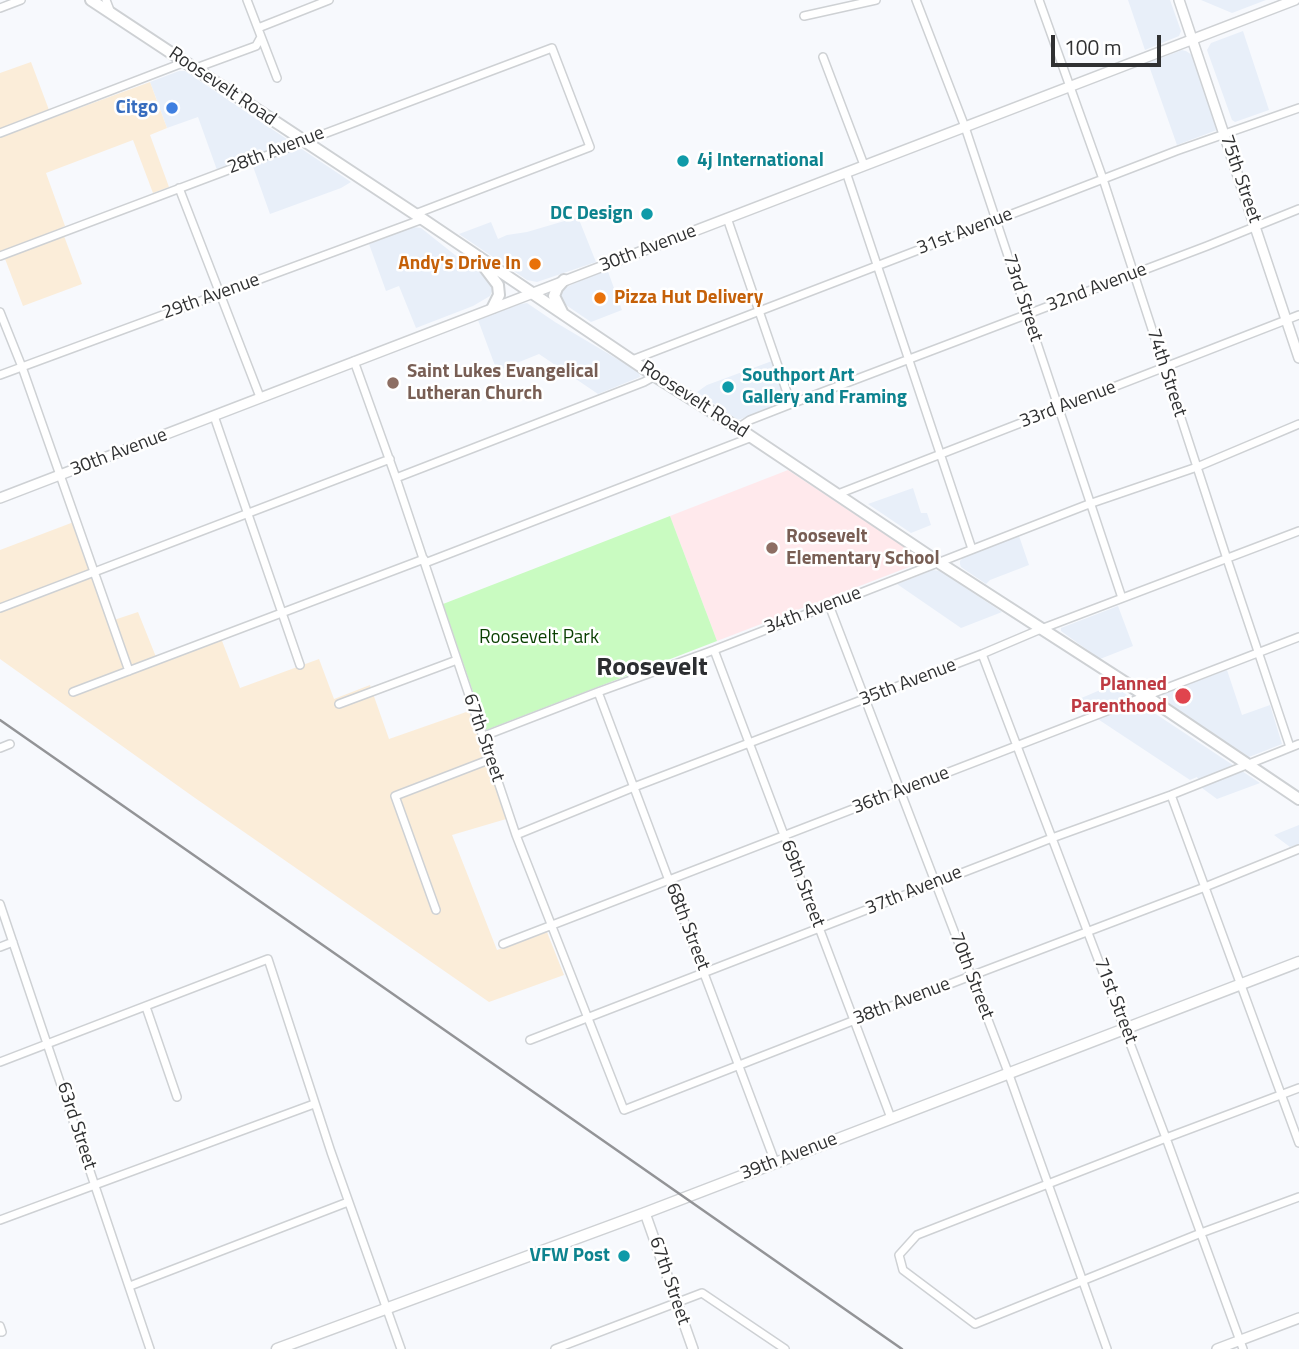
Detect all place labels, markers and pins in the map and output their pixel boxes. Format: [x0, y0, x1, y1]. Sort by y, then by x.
place label: Citgo [116, 97, 158, 119]
marker: Citgo [164, 100, 180, 116]
place label: 4j International [697, 150, 824, 172]
marker: 4j International [675, 153, 691, 169]
place label: DC Design [550, 203, 633, 225]
marker: DC Design [639, 206, 655, 222]
place label: Andy's Drive In [398, 253, 521, 275]
marker: Andy's Drive In [527, 256, 543, 272]
place label: Pizza Hut Delivery [614, 287, 763, 309]
marker: Pizza Hut Delivery [592, 290, 608, 306]
place label: Saint Lukes Evangelical Lutheran Church [407, 361, 599, 405]
place label: Southport Art Gallery and Framing [742, 365, 907, 409]
marker: Saint Lukes Evangelical Lutheran Church [385, 375, 401, 391]
marker: Southport Art Gallery and Framing [720, 379, 736, 395]
place label: Roosevelt Elementary School [786, 526, 940, 570]
marker: Roosevelt Elementary School [764, 540, 780, 556]
place label: Planned Parenthood [1071, 674, 1167, 718]
marker: Planned Parenthood [1173, 686, 1193, 706]
place label: VFW Post [529, 1245, 610, 1267]
marker: VFW Post [616, 1248, 632, 1264]

